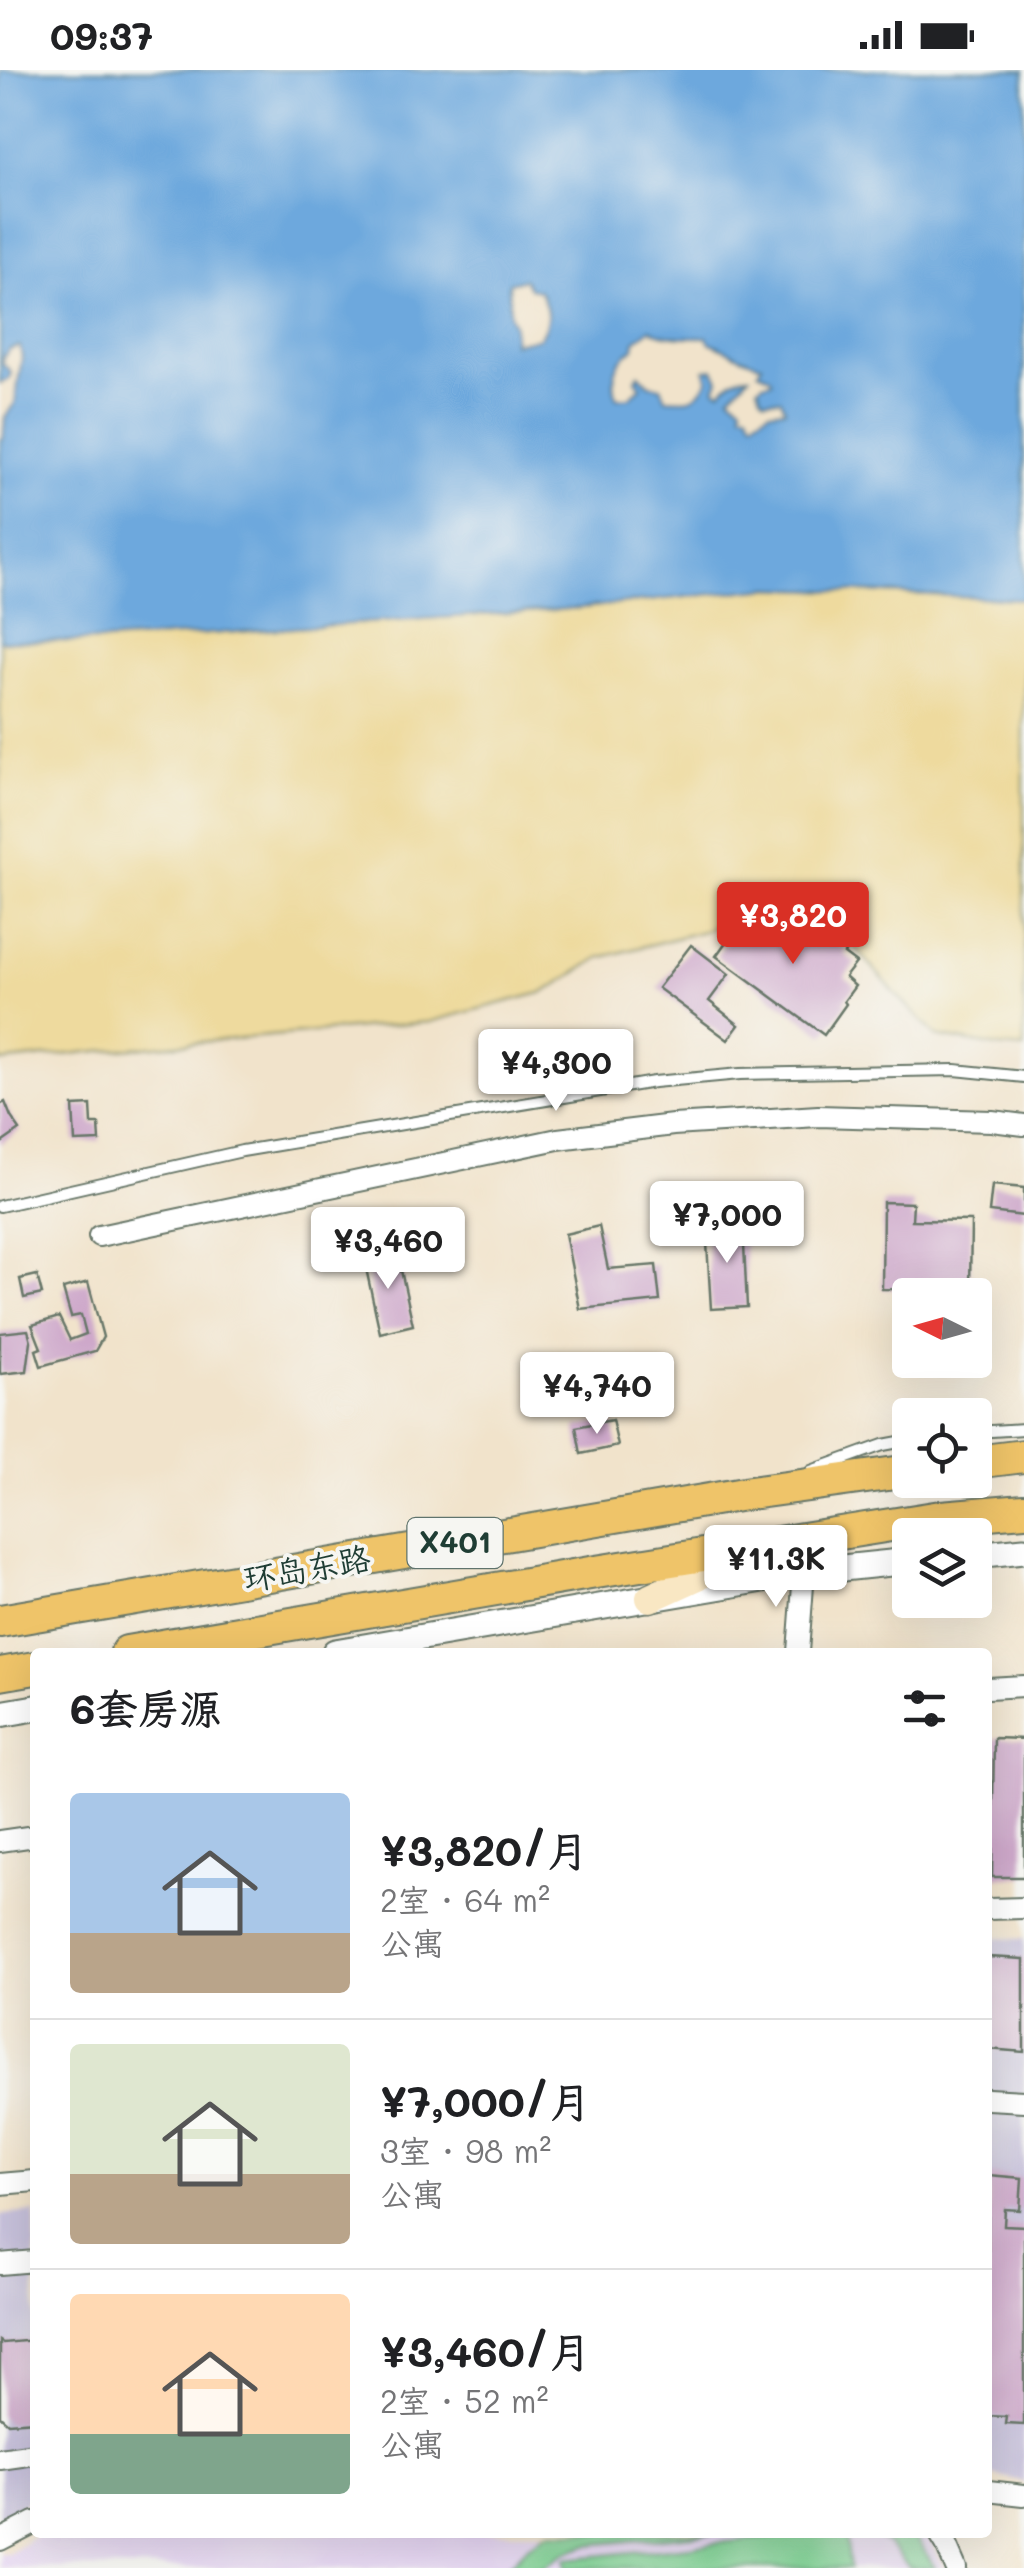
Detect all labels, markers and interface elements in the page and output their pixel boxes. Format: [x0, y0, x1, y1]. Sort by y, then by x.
text: 09:37 [50, 10, 153, 60]
pin: ¥3,820 [712, 882, 874, 967]
text: ¥3,820 [739, 893, 847, 935]
pin: ¥4,300 [475, 1029, 637, 1114]
text: ¥4,300 [500, 1040, 612, 1082]
pin: ¥7,000 [646, 1181, 808, 1266]
text: ¥7,000 [672, 1192, 782, 1234]
pin: ¥3,460 [307, 1207, 469, 1292]
text: ¥3,460 [333, 1218, 443, 1260]
north arrow [892, 1278, 992, 1378]
map controls [892, 1278, 992, 1618]
pin: ¥4,740 [516, 1352, 678, 1437]
text: ¥4,740 [542, 1363, 652, 1405]
button: locate [892, 1398, 992, 1498]
road number: X401 [408, 1518, 502, 1568]
button: layers [892, 1518, 992, 1618]
pin: ¥11.3K [695, 1525, 857, 1610]
street label: 环岛东路 [240, 1535, 373, 1599]
text: ¥11.3K [726, 1536, 826, 1578]
text: 6套房源 [70, 1680, 221, 1735]
icon: filters [897, 1681, 952, 1736]
text: ¥3,820/月 [380, 1822, 589, 1877]
icon: home [150, 1833, 270, 1953]
text: 2室 · 64 m² [380, 1878, 550, 1920]
text: 公寓 [380, 1921, 444, 1963]
text: ¥7,000/月 [380, 2073, 591, 2128]
icon: home [150, 2084, 270, 2204]
text: 3室 · 98 m² [380, 2129, 551, 2171]
text: 公寓 [380, 2172, 444, 2214]
text: ¥3,460/月 [380, 2323, 591, 2378]
icon: home [150, 2334, 270, 2454]
text: 2室 · 52 m² [380, 2379, 549, 2421]
text: 公寓 [380, 2422, 444, 2464]

